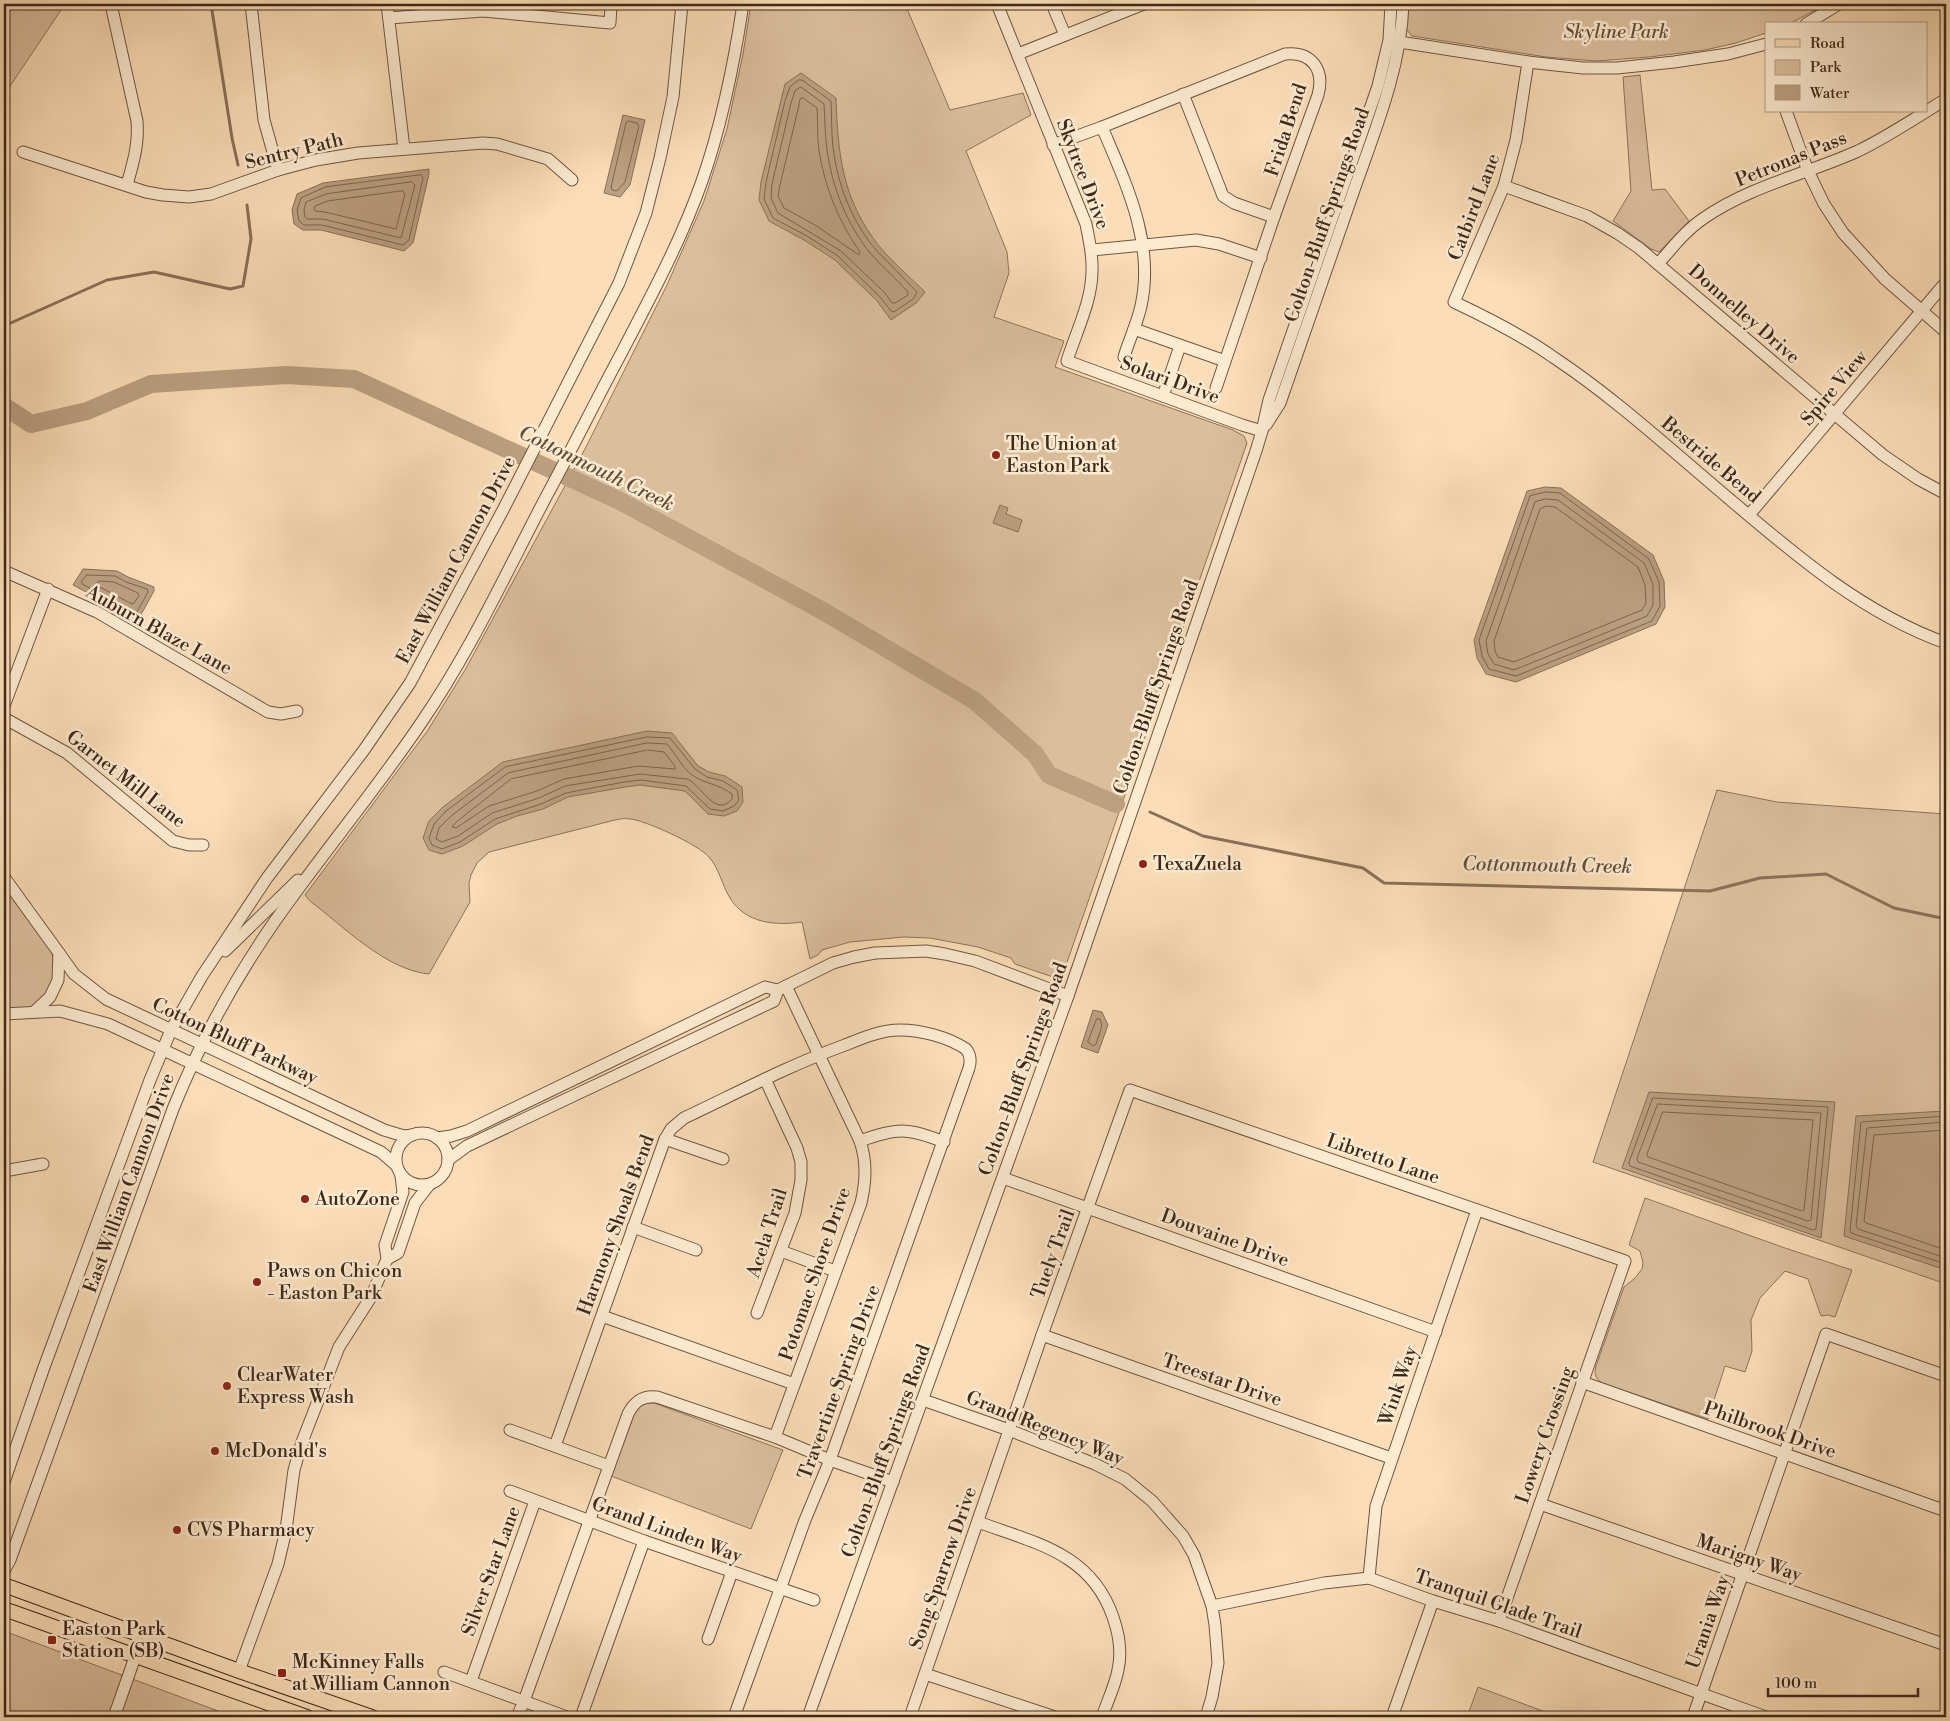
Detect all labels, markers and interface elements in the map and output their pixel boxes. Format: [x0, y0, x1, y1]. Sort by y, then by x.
park label: Skyline Park [1563, 20, 1669, 44]
legend [1765, 22, 1928, 112]
text: Road [1810, 34, 1845, 53]
text: Park [1810, 58, 1842, 77]
street label: Frida Bend [1260, 80, 1312, 180]
text: Water [1809, 84, 1850, 103]
street label: Colton-Bluff Springs Road [1279, 104, 1375, 326]
street label: Skytree Drive [1051, 116, 1115, 232]
street label: Petronas Pass [1732, 126, 1850, 192]
street label: Sentry Path [242, 127, 346, 175]
street label: Catbird Lane [1443, 150, 1505, 264]
street label: Donnelley Drive [1683, 259, 1805, 369]
street label: Spire View [1796, 345, 1873, 431]
street label: Solari Drive [1117, 351, 1223, 409]
street label: Bestride Bend [1656, 411, 1766, 509]
water label: Cottonmouth Creek [514, 421, 678, 517]
place label: The Union at Easton Park [1006, 432, 1118, 478]
marker: The Union at Easton Park [990, 449, 1002, 461]
street label: East William Cannon Drive [391, 452, 521, 668]
street label: Colton-Bluff Springs Road [1108, 576, 1204, 798]
street label: Auburn Blaze Lane [81, 579, 236, 680]
street label: Garnet Mill Lane [61, 725, 191, 833]
place label: TexaZuela [1153, 852, 1242, 876]
water label: Cottonmouth Creek [1462, 852, 1632, 880]
marker: TexaZuela [1137, 858, 1149, 870]
street label: Colton-Bluff Springs Road [973, 959, 1073, 1179]
street label: Cotton Bluff Parkway [148, 992, 322, 1090]
street label: East William Cannon Drive [78, 1070, 180, 1296]
street label: Libretto Lane [1323, 1128, 1443, 1190]
street label: Harmony Shoals Bend [572, 1131, 660, 1319]
street label: Potomac Shore Drive [774, 1184, 856, 1364]
street label: Acela Trail [741, 1185, 793, 1282]
place label: AutoZone [314, 1187, 400, 1211]
marker: AutoZone [299, 1193, 311, 1205]
street label: Douvaine Drive [1158, 1204, 1292, 1272]
street label: Tuely Trail [1026, 1206, 1080, 1302]
place label: Paws on Chicon - Easton Park [267, 1259, 402, 1305]
marker: Paws on Chicon - Easton Park [251, 1276, 263, 1288]
street label: Travertine Spring Drive [793, 1281, 885, 1483]
street label: Colton-Bluff Springs Road [836, 1341, 936, 1561]
street label: Wink Way [1373, 1342, 1423, 1430]
street label: Treestar Drive [1159, 1348, 1285, 1412]
place label: ClearWater Express Wash [237, 1363, 354, 1409]
street label: Lowery Crossing [1510, 1363, 1580, 1507]
marker: ClearWater Express Wash [221, 1380, 233, 1392]
street label: Grand Regency Way [962, 1385, 1128, 1471]
street label: Philbrook Drive [1701, 1396, 1839, 1464]
place label: McDonald's [225, 1439, 327, 1463]
marker: McDonald's [209, 1445, 221, 1457]
street label: Song Sparrow Drive [904, 1484, 982, 1652]
street label: Grand Linden Way [589, 1492, 746, 1569]
street label: Silver Star Lane [456, 1503, 526, 1639]
place label: CVS Pharmacy [187, 1518, 315, 1542]
marker: CVS Pharmacy [171, 1524, 183, 1536]
street label: Marigny Way [1693, 1529, 1806, 1588]
street label: Tranquil Glade Trail [1411, 1564, 1585, 1644]
street label: Urania Way [1681, 1571, 1735, 1672]
place label: Easton Park Station (SB) [62, 1617, 166, 1663]
marker: Easton Park Station (SB) [46, 1634, 58, 1646]
place label: McKinney Falls at William Cannon [292, 1650, 450, 1696]
scale bar [1768, 1666, 1918, 1698]
marker: McKinney Falls at William Cannon [276, 1667, 288, 1679]
text: 100 m [1775, 1674, 1817, 1693]

